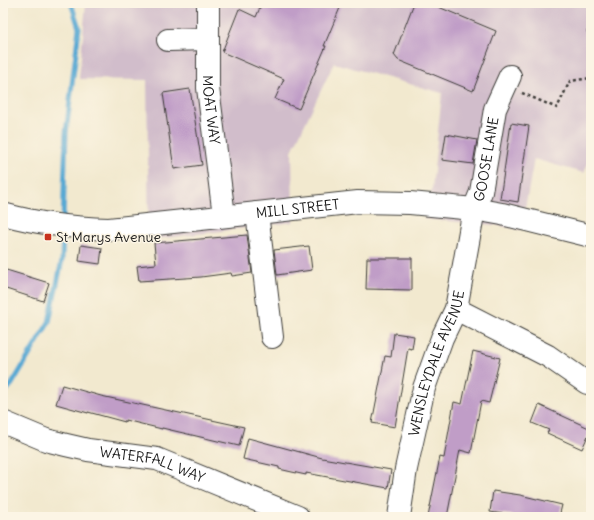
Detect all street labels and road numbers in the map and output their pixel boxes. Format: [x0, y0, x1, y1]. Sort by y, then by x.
street label: MOAT WAY [199, 75, 224, 146]
street label: GOOSE LANE [469, 116, 503, 204]
street label: MILL STREET [255, 195, 340, 222]
street label: WENSLEYDALE AVENUE [405, 289, 468, 438]
street label: WATERFALL WAY [99, 443, 208, 487]

